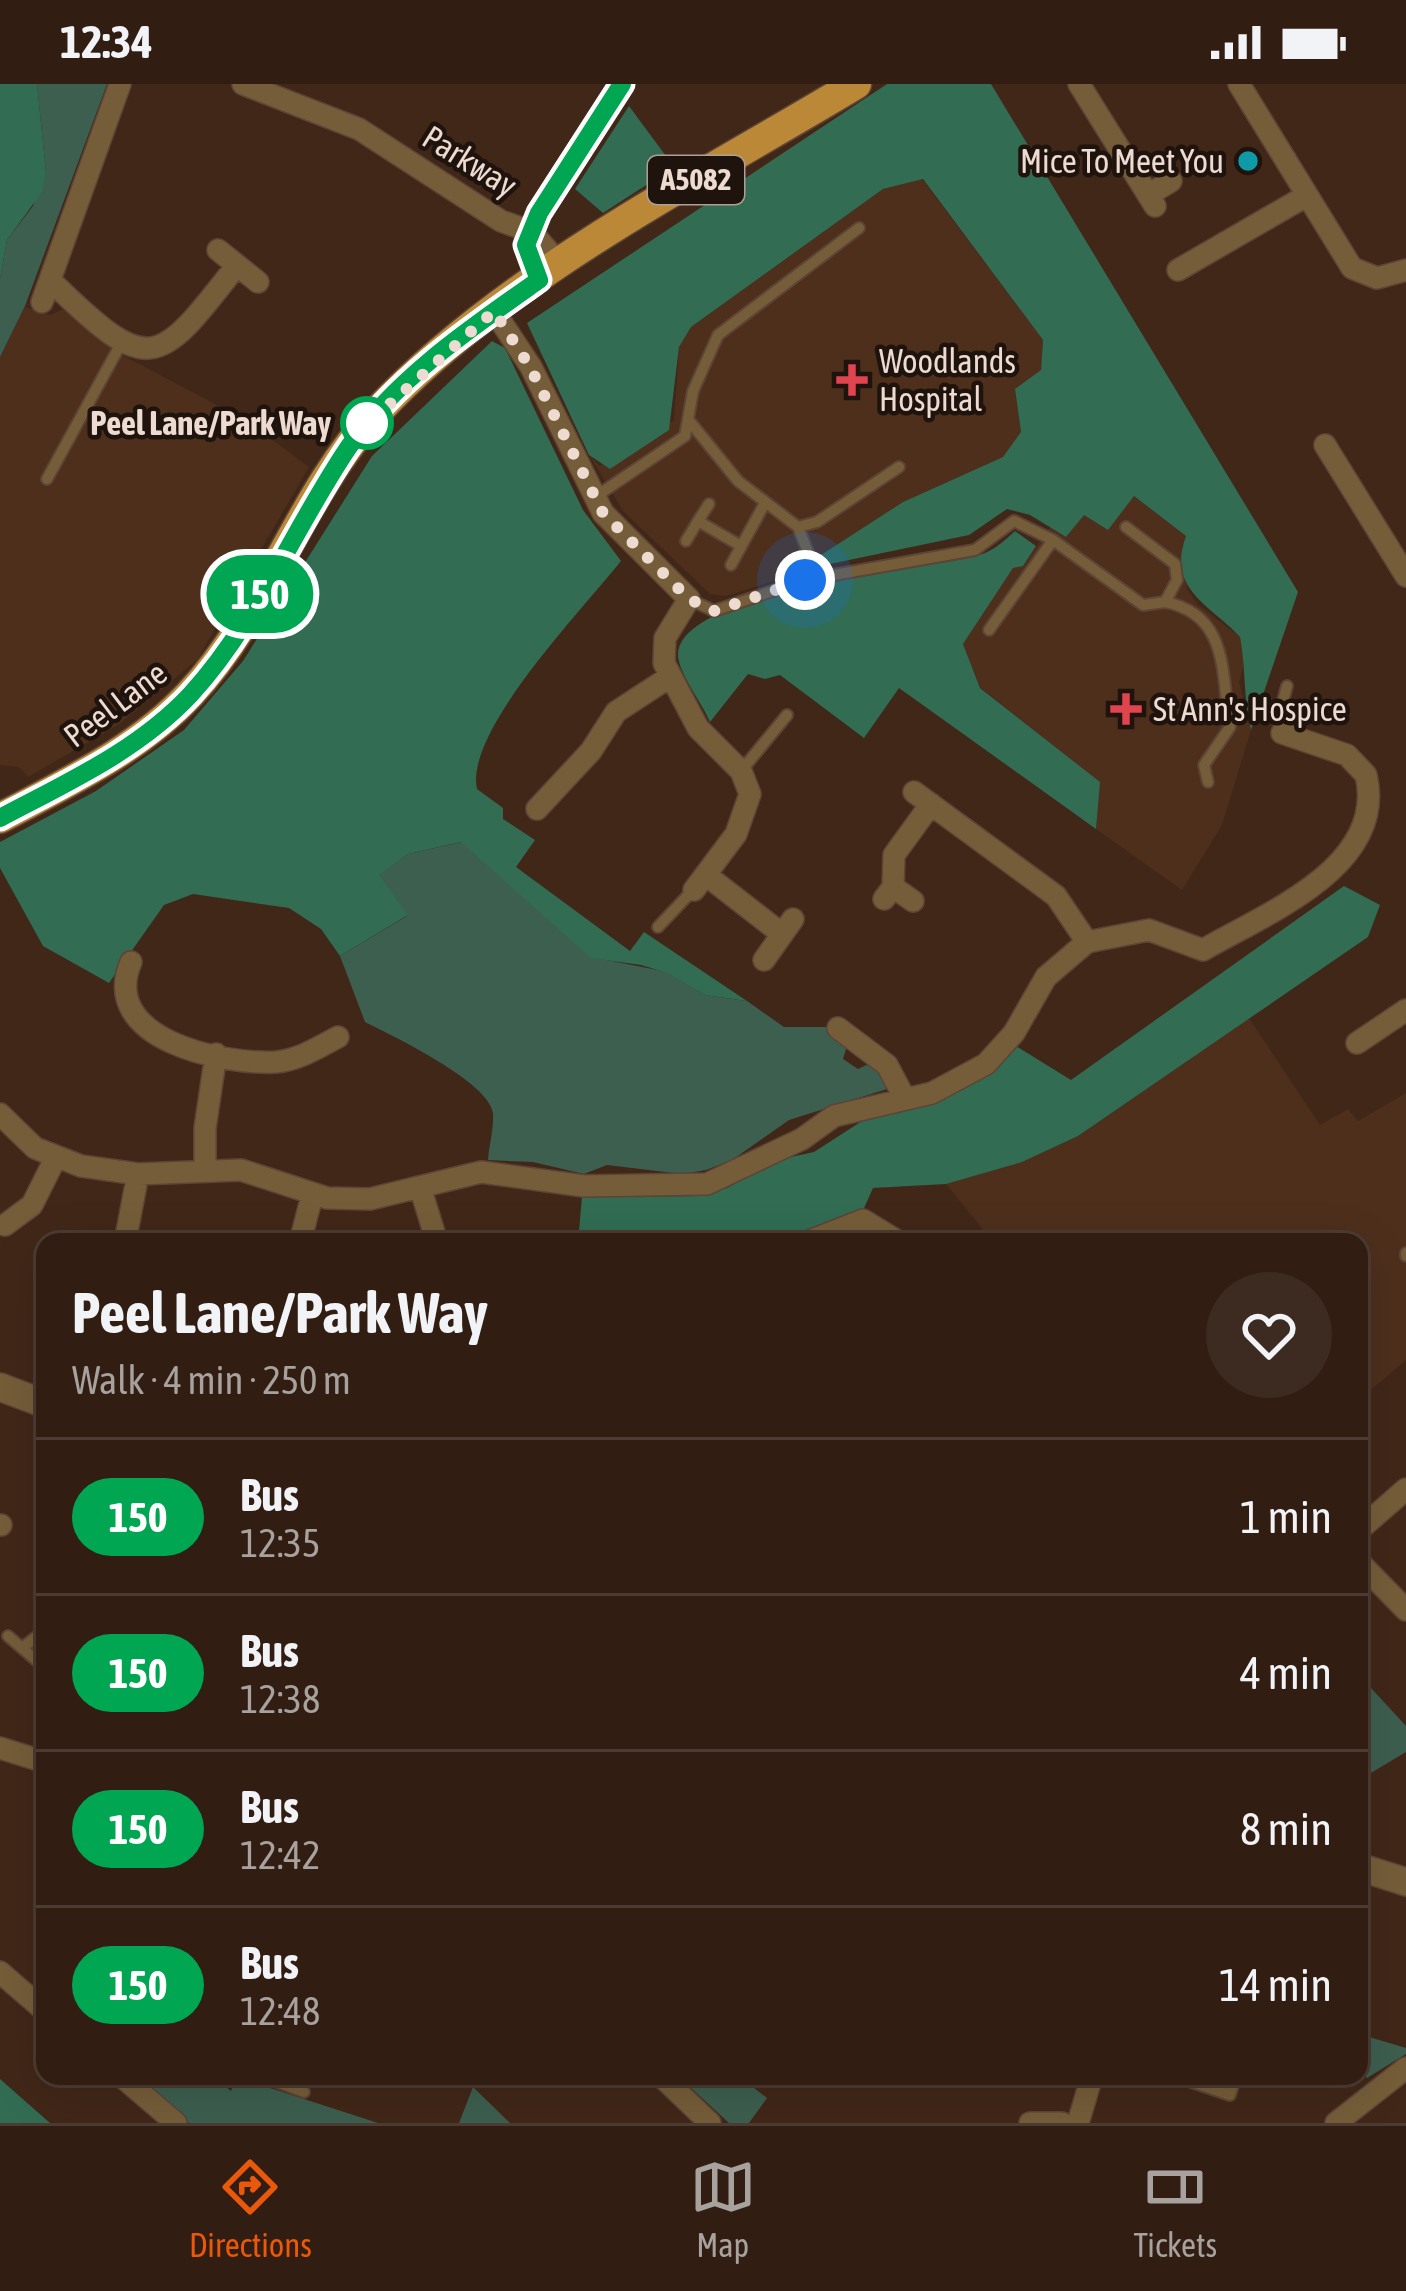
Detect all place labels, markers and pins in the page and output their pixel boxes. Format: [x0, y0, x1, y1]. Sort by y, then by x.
place label: Mice To Meet You [1020, 142, 1224, 180]
marker: Mice To Meet You [1235, 148, 1261, 174]
place label: Woodlands Hospital [879, 342, 1016, 418]
marker: Woodlands Hospital [836, 364, 868, 396]
marker: Peel Lane/Park Way [342, 398, 392, 448]
place label: Peel Lane/Park Way [90, 404, 331, 442]
place label: St Ann's Hospice [1153, 690, 1347, 728]
marker: St Ann's Hospice [1110, 693, 1142, 725]

